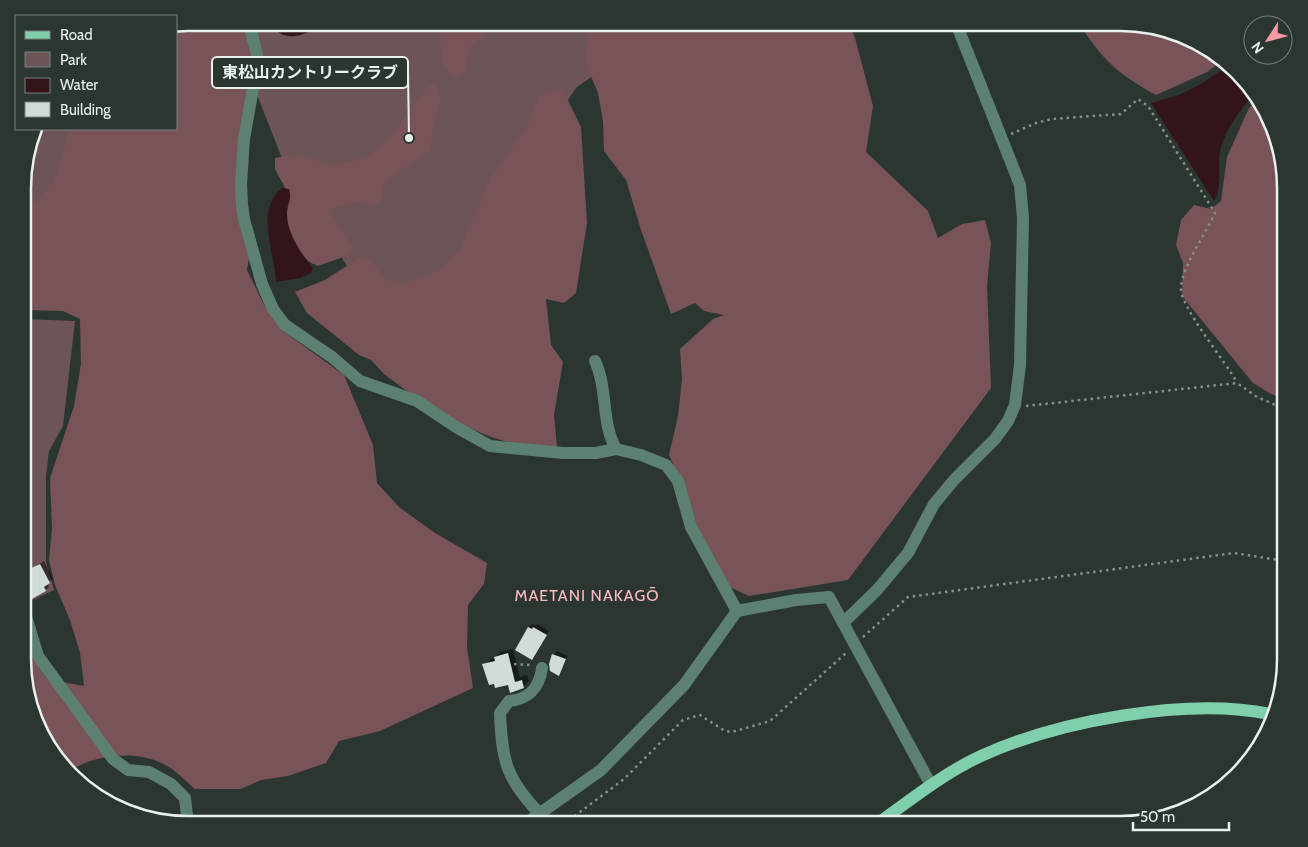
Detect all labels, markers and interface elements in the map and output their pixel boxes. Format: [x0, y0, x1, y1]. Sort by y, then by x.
legend [15, 15, 178, 130]
north arrow [1243, 15, 1293, 65]
text: Road [60, 26, 93, 44]
text: N [1247, 38, 1268, 57]
text: Park [60, 51, 87, 69]
callout: 東松山カントリークラブ [212, 57, 408, 88]
text: 東松山カントリークラブ [222, 63, 398, 82]
text: Water [60, 76, 98, 94]
text: Building [60, 101, 111, 119]
district label: MAETANI NAKAGŌ [514, 586, 660, 605]
scale bar [1133, 800, 1229, 832]
text: 50 m [1140, 808, 1175, 826]

